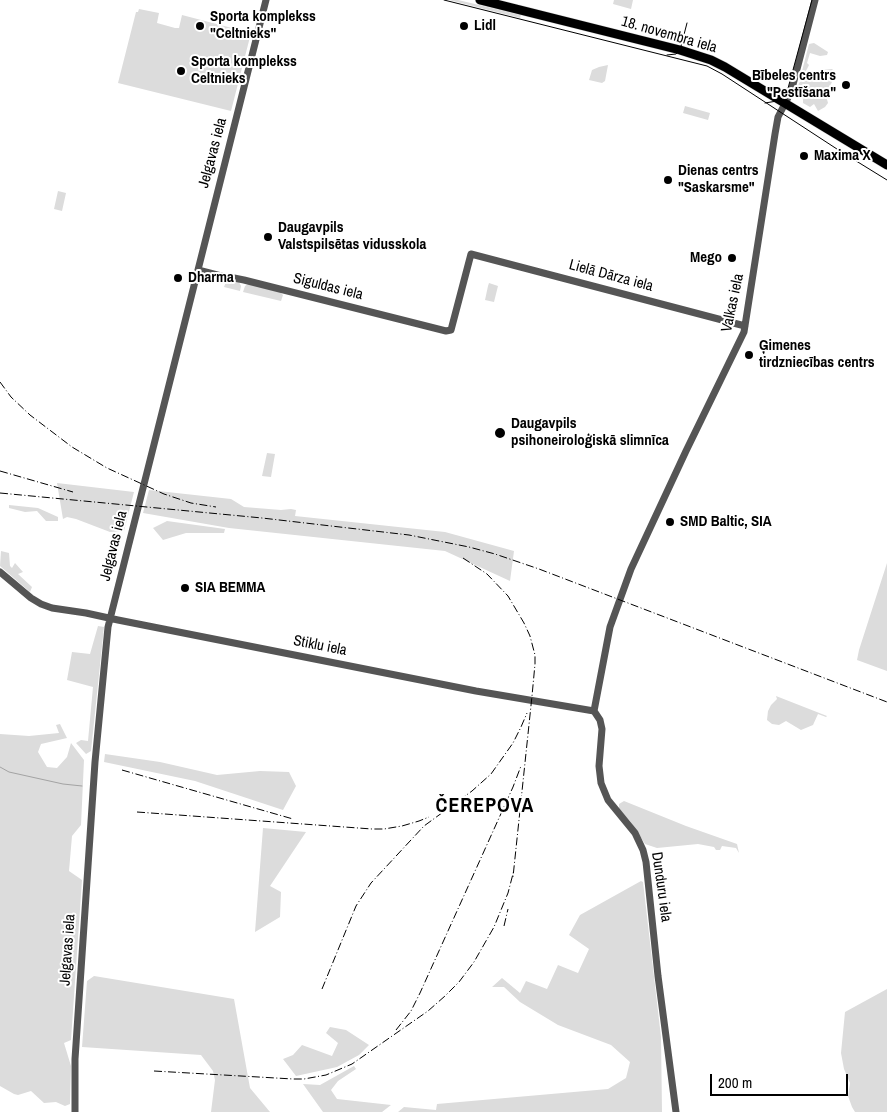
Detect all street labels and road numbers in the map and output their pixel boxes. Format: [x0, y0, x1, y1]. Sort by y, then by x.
street label: 18. novembra iela [619, 13, 719, 57]
street label: Jelgavas iela [195, 116, 231, 190]
street label: Lielā Dārza iela [567, 256, 655, 296]
street label: Siguldas iela [291, 270, 365, 304]
street label: Valkas iela [718, 272, 748, 334]
street label: Jelgavas iela [97, 509, 131, 583]
street label: Stiklu iela [292, 632, 348, 660]
street label: Dunduru iela [647, 851, 675, 923]
street label: Jelgavas iela [57, 914, 79, 986]

